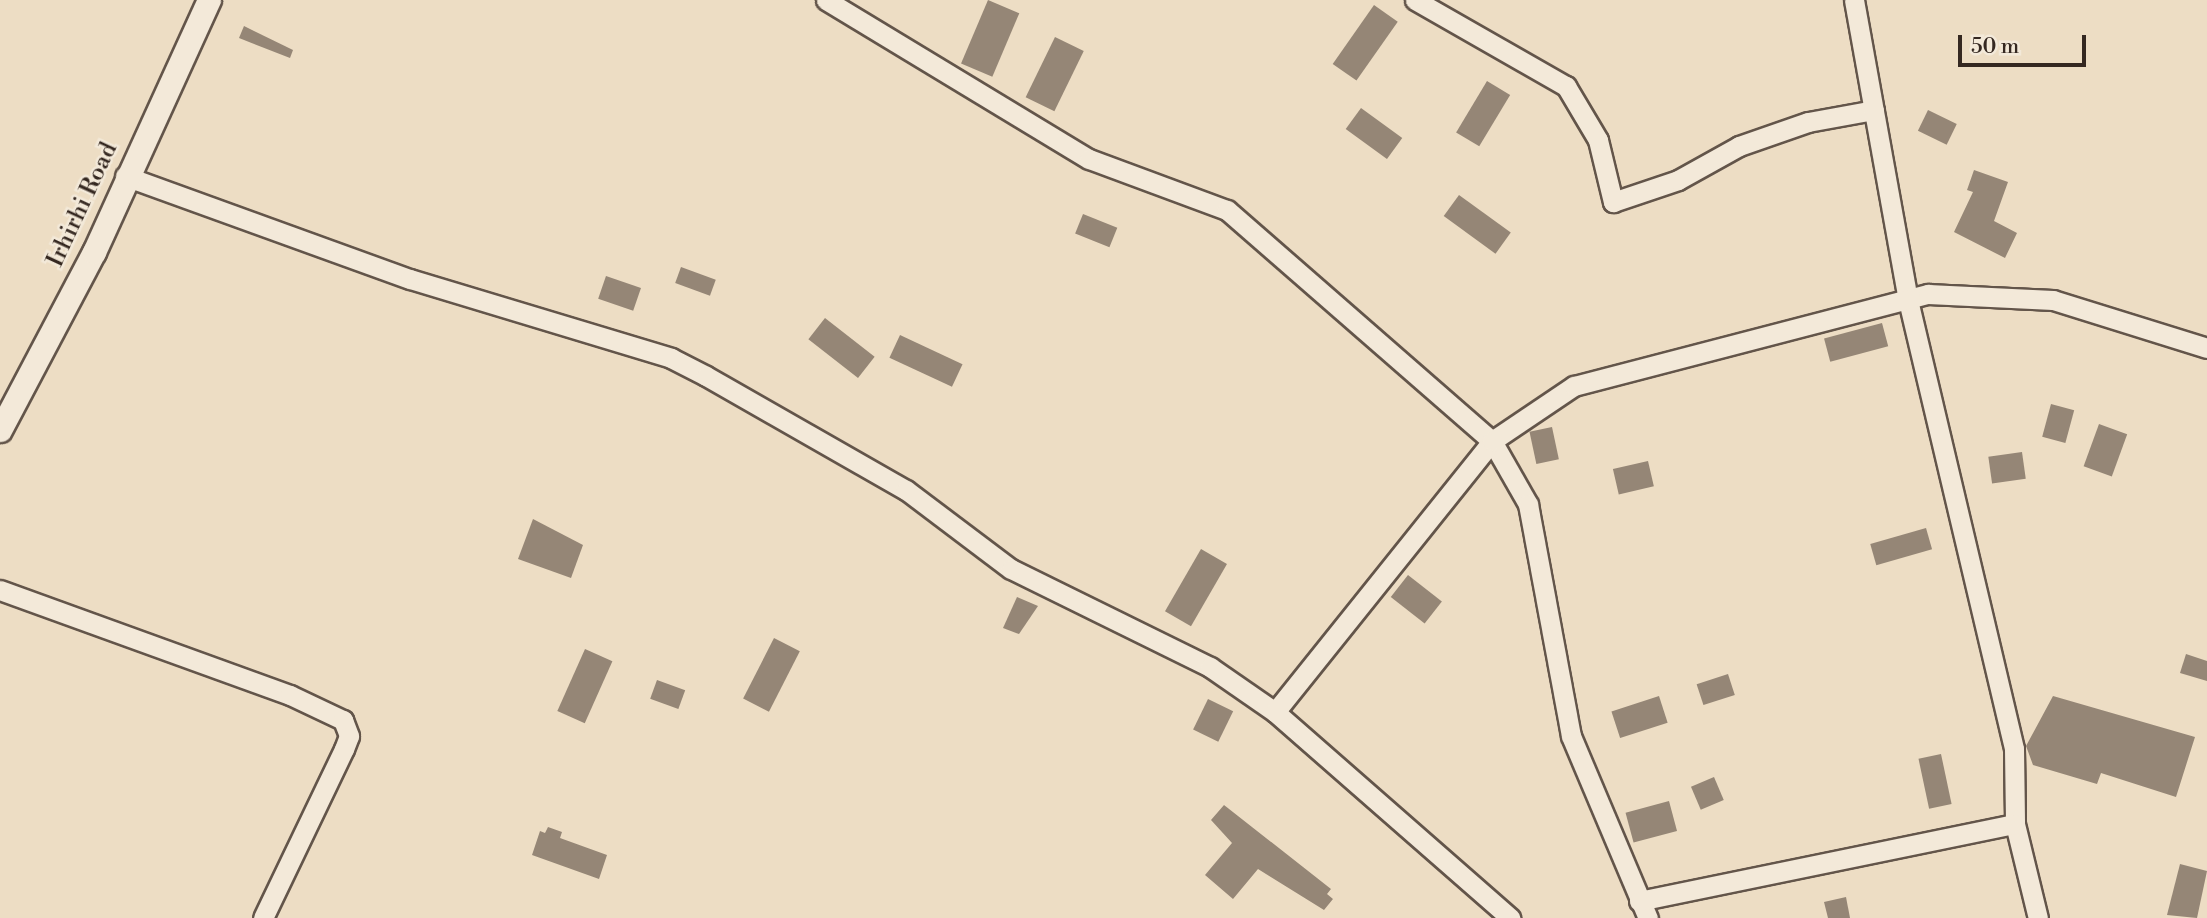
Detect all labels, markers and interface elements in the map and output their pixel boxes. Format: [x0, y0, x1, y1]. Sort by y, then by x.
scale bar [1962, 21, 2090, 65]
text: 50 m [1971, 34, 2019, 60]
street label: Irhirhi Road [42, 138, 124, 272]

